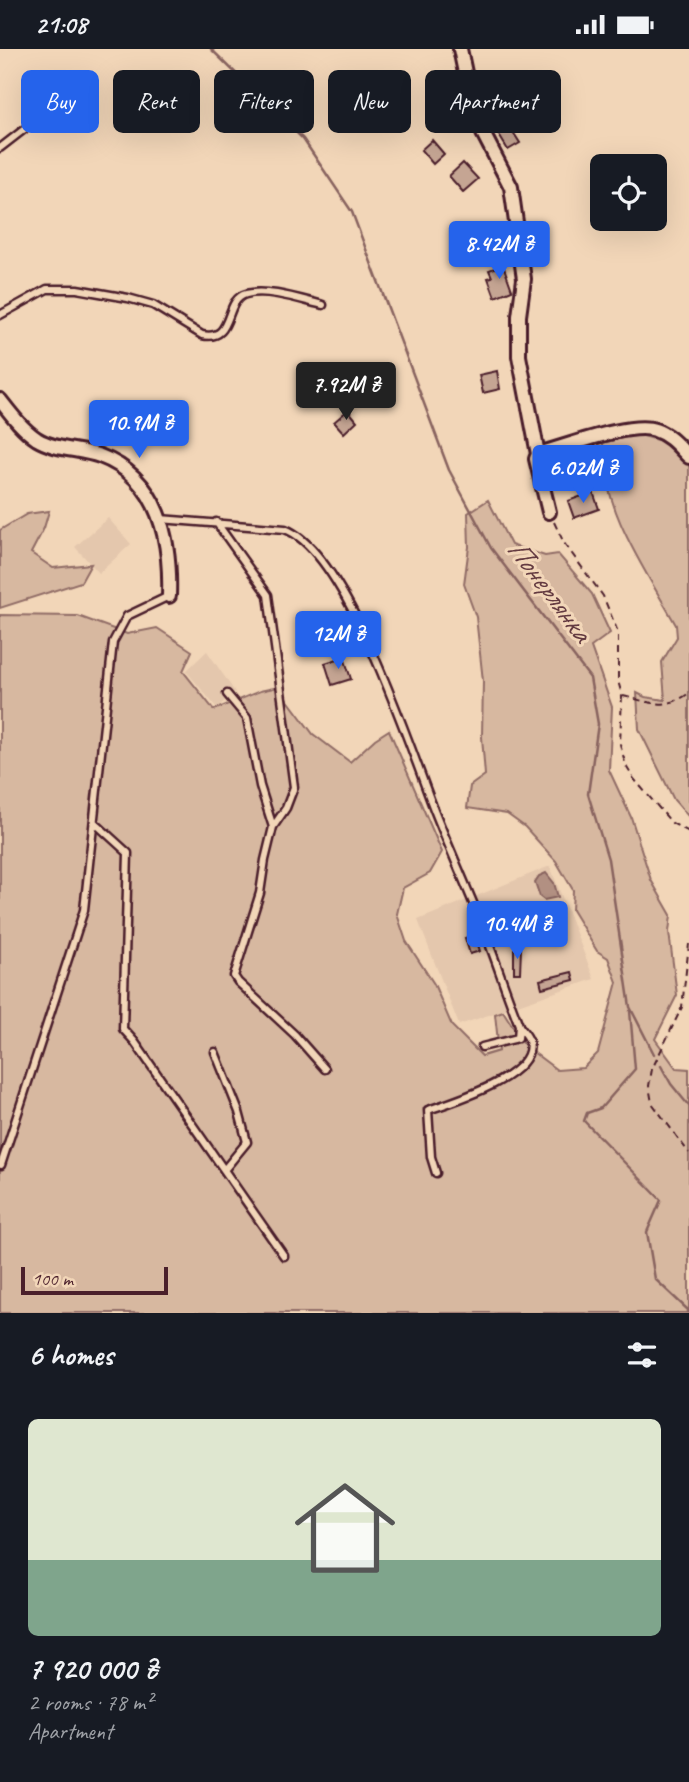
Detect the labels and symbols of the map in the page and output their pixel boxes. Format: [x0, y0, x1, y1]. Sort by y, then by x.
pin: 8.42M ₴ [434, 222, 564, 281]
pin: 7.92M ₴ [281, 363, 411, 422]
pin: 10.9M ₴ [74, 401, 204, 460]
pin: 6.02M ₴ [518, 445, 648, 505]
water label: Понерлянка [499, 531, 603, 651]
pin: 12M ₴ [289, 611, 387, 671]
pin: 10.4M ₴ [452, 901, 582, 961]
scale bar [21, 1264, 168, 1296]

